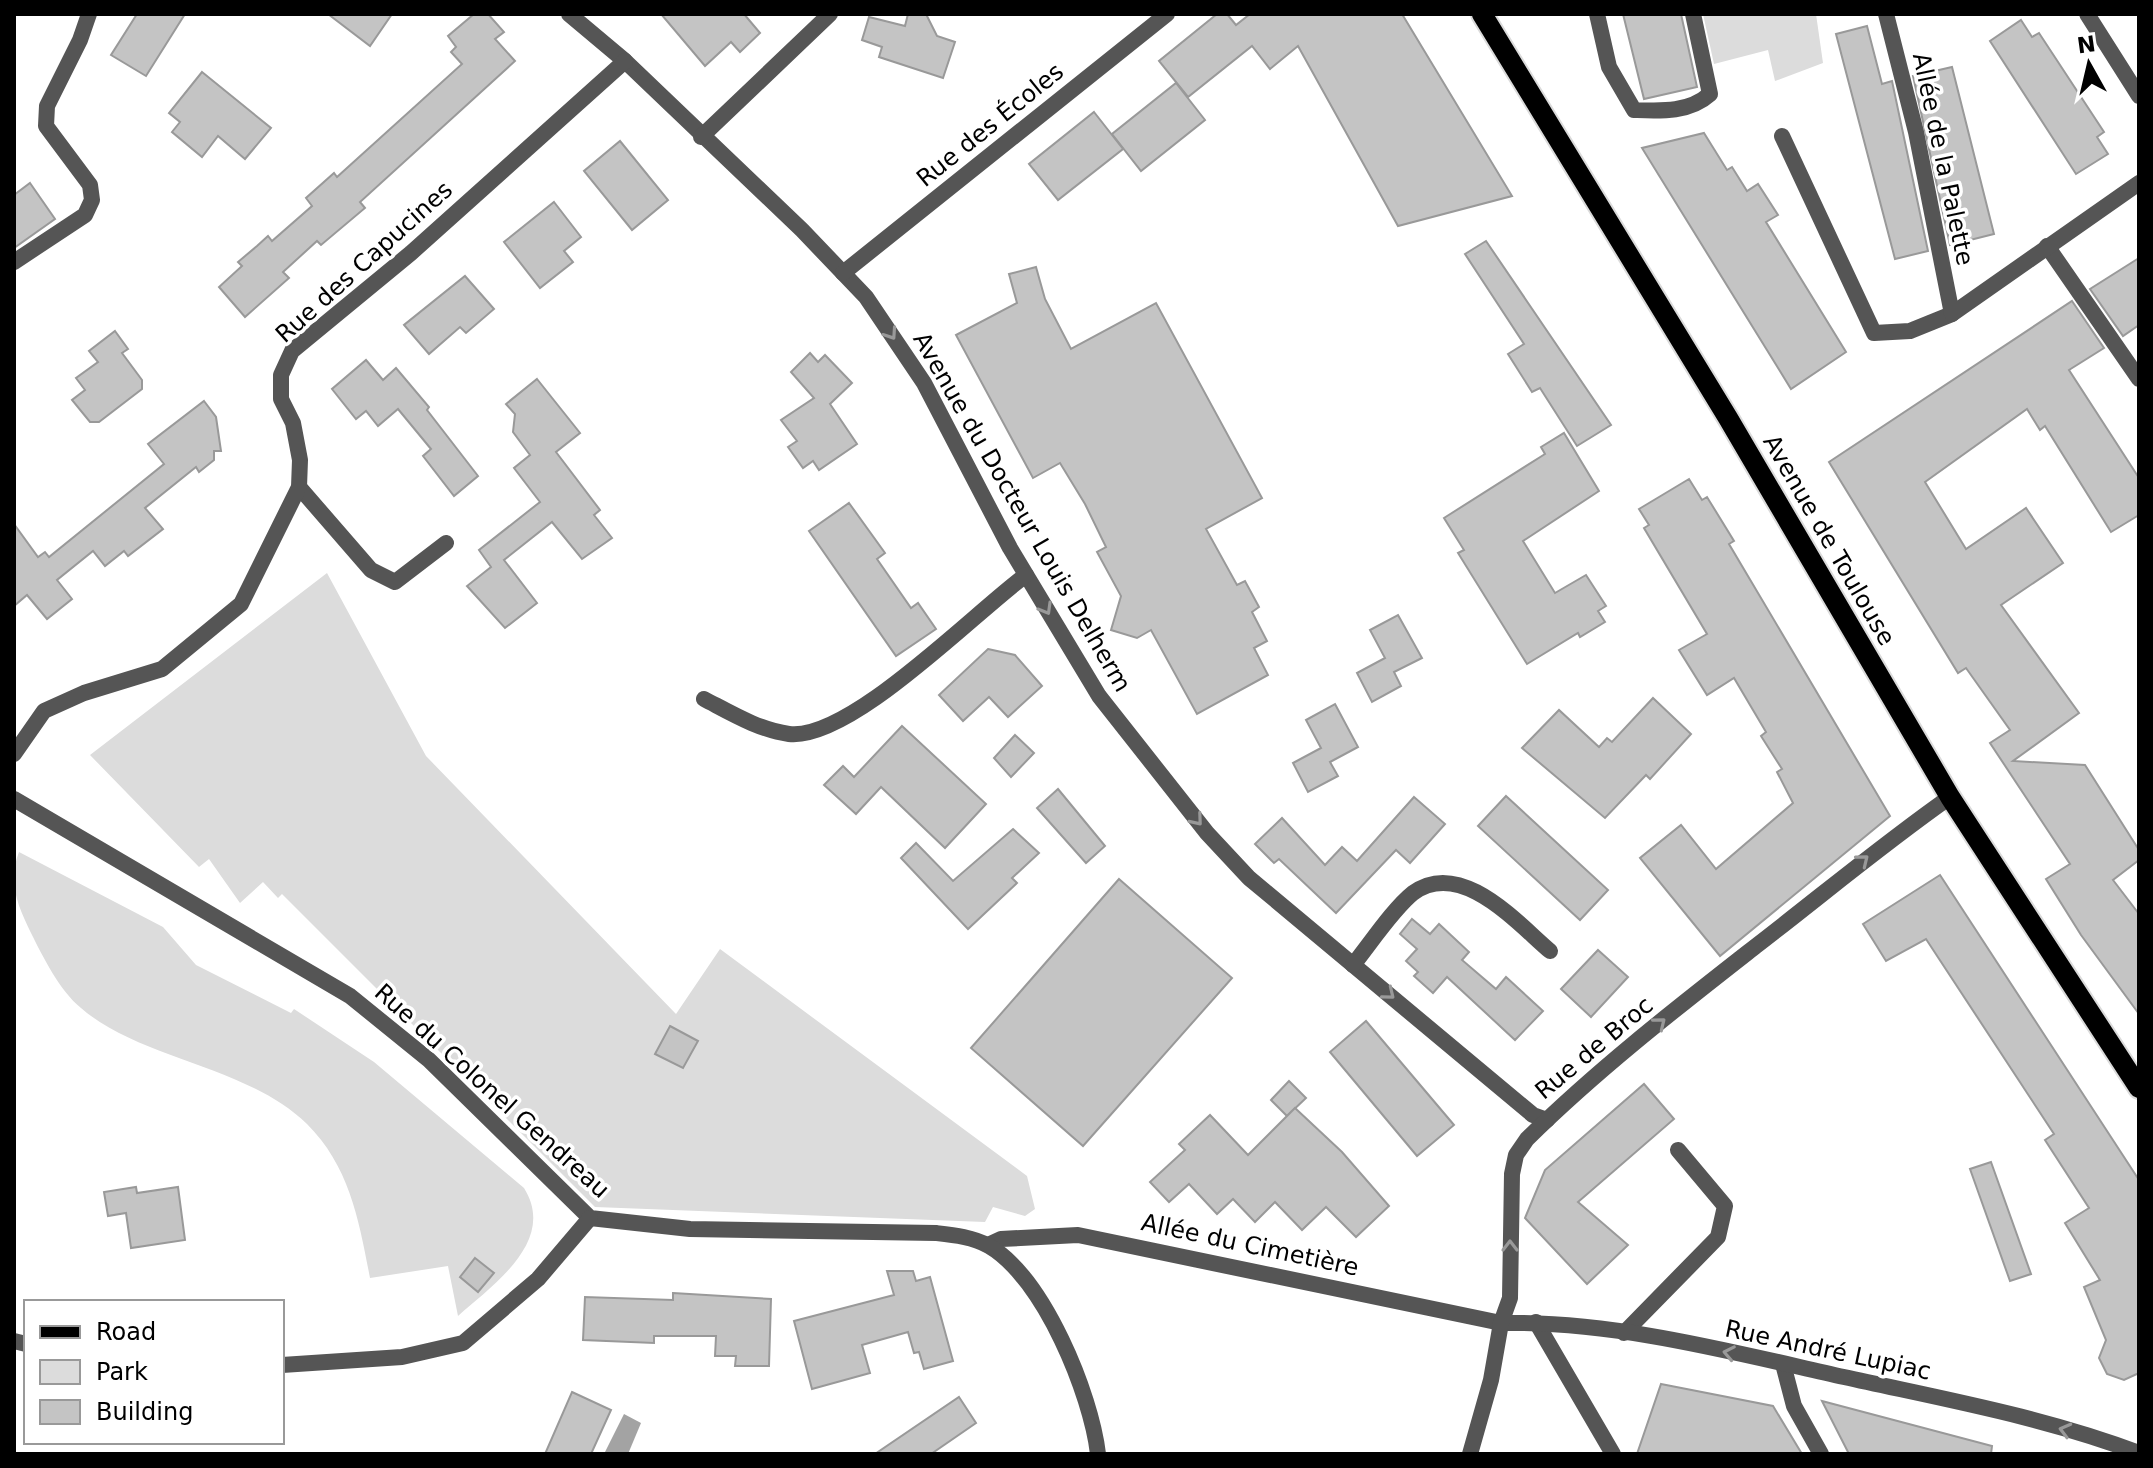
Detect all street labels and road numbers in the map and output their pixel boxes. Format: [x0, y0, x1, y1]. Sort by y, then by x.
street label: Allée de la Palette [1907, 50, 1979, 268]
street label: Rue des Écoles [910, 57, 1069, 193]
street label: Rue des Capucines [270, 175, 458, 349]
street label: Avenue du Docteur Louis Delherm [907, 327, 1137, 697]
street label: Avenue de Toulouse [1757, 430, 1901, 650]
street label: Rue du Colonel Gendreau [369, 978, 615, 1204]
street label: Rue de Broc [1530, 991, 1658, 1105]
street label: Allée du Cimetière [1139, 1208, 1361, 1282]
street label: Rue André Lupiac [1722, 1314, 1934, 1386]

